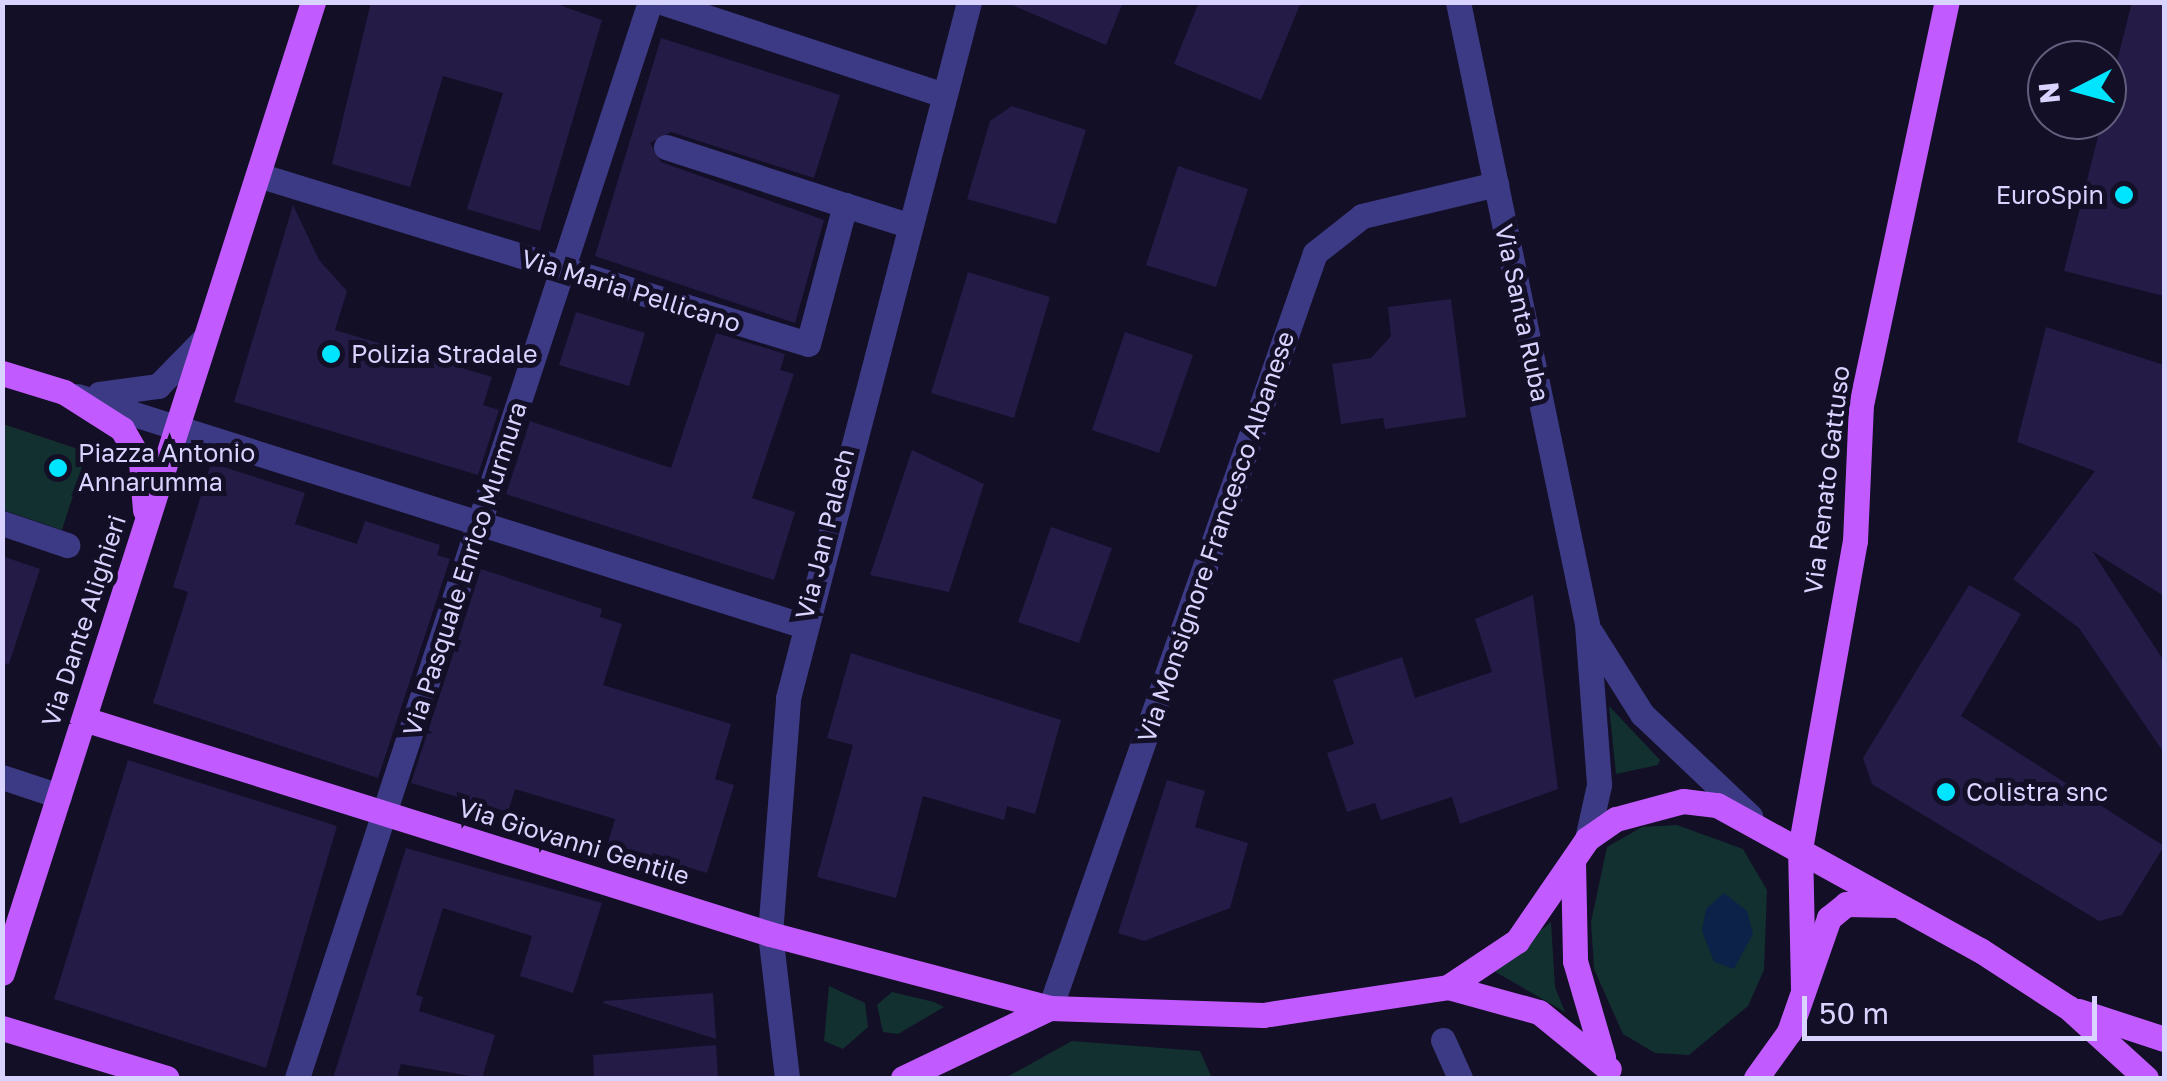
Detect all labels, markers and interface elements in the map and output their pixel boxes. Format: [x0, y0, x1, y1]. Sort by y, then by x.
north arrow [2027, 40, 2127, 140]
text: N [2031, 81, 2066, 105]
place label: EuroSpin [1996, 180, 2104, 210]
marker: EuroSpin [2113, 184, 2135, 206]
street label: Via Santa Ruba [1489, 222, 1555, 404]
street label: Via Maria Pellicano [518, 243, 744, 339]
street label: Via Monsignore Francesco Albanese [1131, 327, 1301, 747]
place label: Polizia Stradale [351, 339, 538, 369]
marker: Polizia Stradale [320, 343, 342, 365]
street label: Via Renato Gattuso [1798, 364, 1856, 596]
street label: Via Pasquale Enrico Murmura [397, 398, 533, 740]
place label: Piazza Antonio Annarumma [78, 439, 255, 498]
street label: Via Jan Palach [789, 446, 861, 622]
marker: Piazza Antonio Annarumma [47, 457, 69, 479]
street label: Via Dante Alighieri [36, 511, 132, 731]
place label: Colistra snc [1966, 777, 2108, 807]
marker: Colistra snc [1935, 781, 1957, 803]
street label: Via Giovanni Gentile [455, 793, 693, 891]
scale bar [1807, 976, 2102, 1038]
text: 50 m [1819, 995, 1889, 1031]

